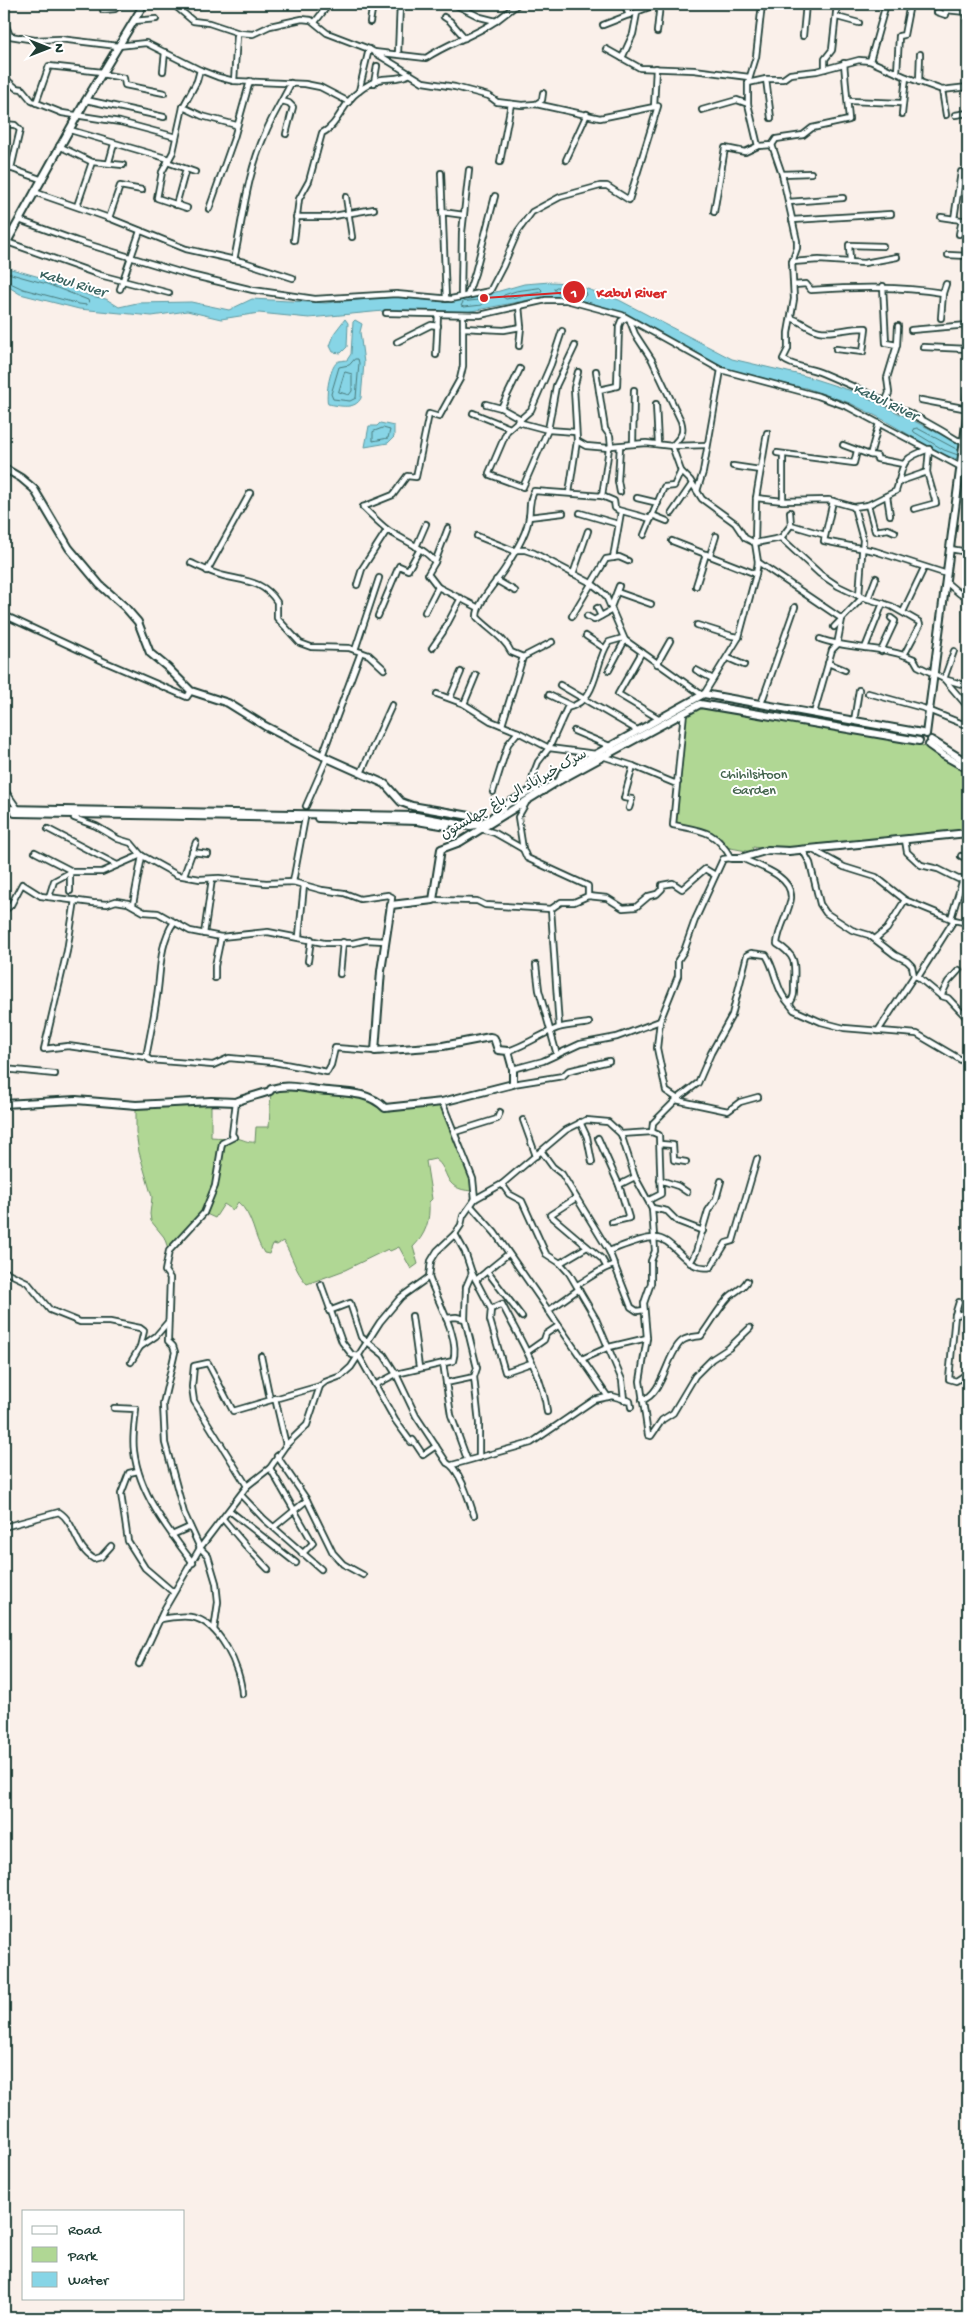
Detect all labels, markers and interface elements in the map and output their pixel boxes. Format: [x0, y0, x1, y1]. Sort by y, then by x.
north arrow [22, 22, 72, 72]
text: N [50, 43, 67, 53]
water label: Kabul River [37, 266, 111, 303]
callout: Kabul River [561, 277, 676, 307]
text: 1 [570, 285, 577, 303]
text: Kabul River [595, 285, 667, 303]
water label: Kabul River [850, 380, 923, 427]
street label: سرک خیرآباد الی باغ چهلستون [437, 745, 591, 844]
park label: Chihilsitoon Garden [721, 767, 788, 800]
legend [22, 2210, 185, 2300]
text: Road [68, 2222, 102, 2240]
text: Park [67, 2248, 98, 2266]
text: Water [68, 2272, 110, 2290]

